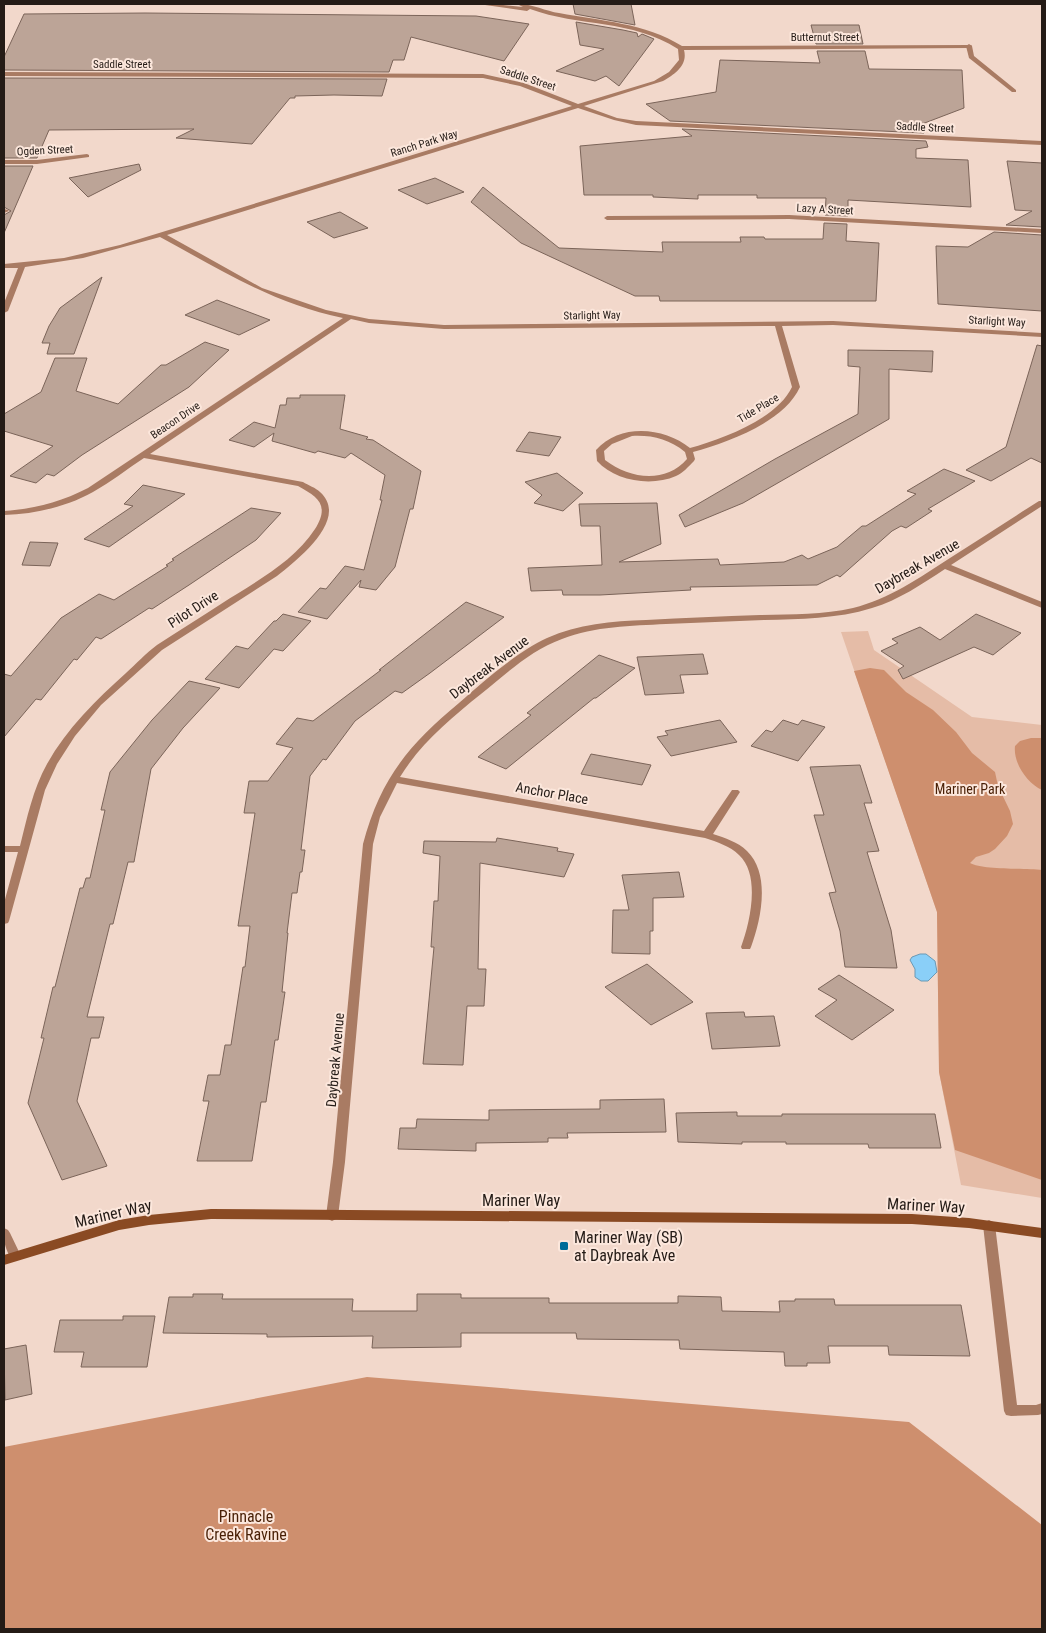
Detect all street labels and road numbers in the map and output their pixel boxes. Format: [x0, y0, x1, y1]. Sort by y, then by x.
street label: Butternut Street [791, 31, 859, 44]
street label: Saddle Street [93, 58, 151, 71]
street label: Saddle Street [498, 63, 557, 94]
street label: Saddle Street [896, 119, 954, 136]
street label: Ranch Park Way [389, 127, 460, 160]
street label: Ogden Street [17, 143, 73, 158]
street label: Lazy A Street [796, 202, 854, 217]
street label: Starlight Way [563, 308, 621, 322]
street label: Starlight Way [968, 314, 1026, 330]
street label: Tide Place [735, 391, 781, 426]
street label: Beacon Drive [148, 399, 202, 442]
street label: Daybreak Avenue [872, 535, 962, 597]
street label: Pilot Drive [165, 587, 221, 631]
street label: Daybreak Avenue [446, 632, 532, 702]
street label: Anchor Place [515, 779, 590, 807]
street label: Daybreak Avenue [323, 1012, 347, 1108]
street label: Mariner Way [482, 1191, 560, 1210]
street label: Mariner Way [886, 1194, 966, 1217]
street label: Mariner Way [73, 1195, 154, 1232]

